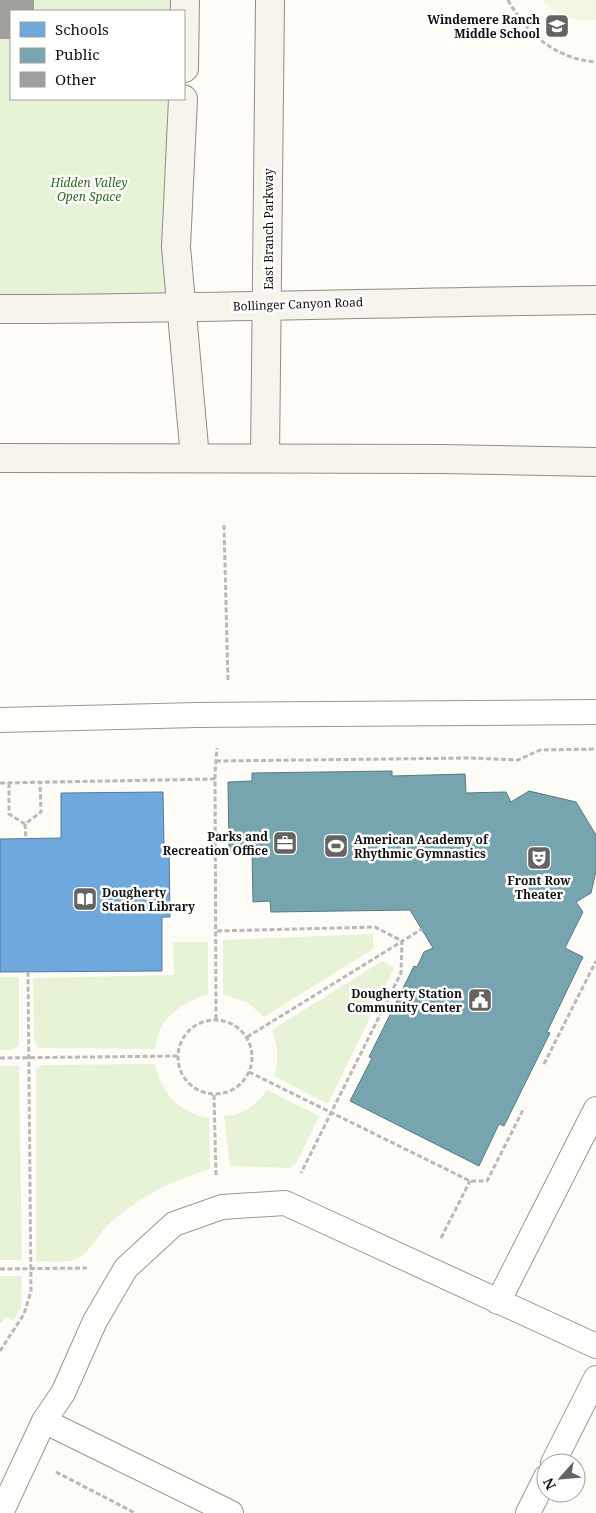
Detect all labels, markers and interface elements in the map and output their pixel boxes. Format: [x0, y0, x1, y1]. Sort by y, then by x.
legend [10, 10, 185, 100]
place label: Windemere Ranch Middle School [427, 11, 541, 42]
school or university icon: Windemere Ranch Middle School [544, 13, 570, 39]
text: Schools [55, 19, 109, 39]
text: Public [55, 44, 100, 64]
text: Other [55, 69, 96, 89]
street label: East Branch Parkway [260, 168, 277, 290]
park label: Hidden Valley Open Space [49, 174, 128, 205]
street label: Bollinger Canyon Road [232, 293, 364, 315]
place label: Parks and Recreation Office [163, 828, 268, 859]
office icon: Parks and Recreation Office [272, 830, 298, 856]
place label: American Academy of Rhythmic Gymnastics [354, 831, 489, 862]
sports icon: American Academy of Rhythmic Gymnastics [323, 833, 349, 859]
theatre icon: Front Row Theater [526, 845, 552, 871]
place label: Front Row Theater [507, 872, 571, 903]
place label: Dougherty Station Library [102, 884, 195, 915]
library icon: Dougherty Station Library [72, 886, 98, 912]
place label: Dougherty Station Community Center [347, 985, 463, 1016]
public building icon: Dougherty Station Community Center [467, 987, 493, 1013]
north arrow [536, 1453, 586, 1503]
text: N [538, 1475, 560, 1493]

